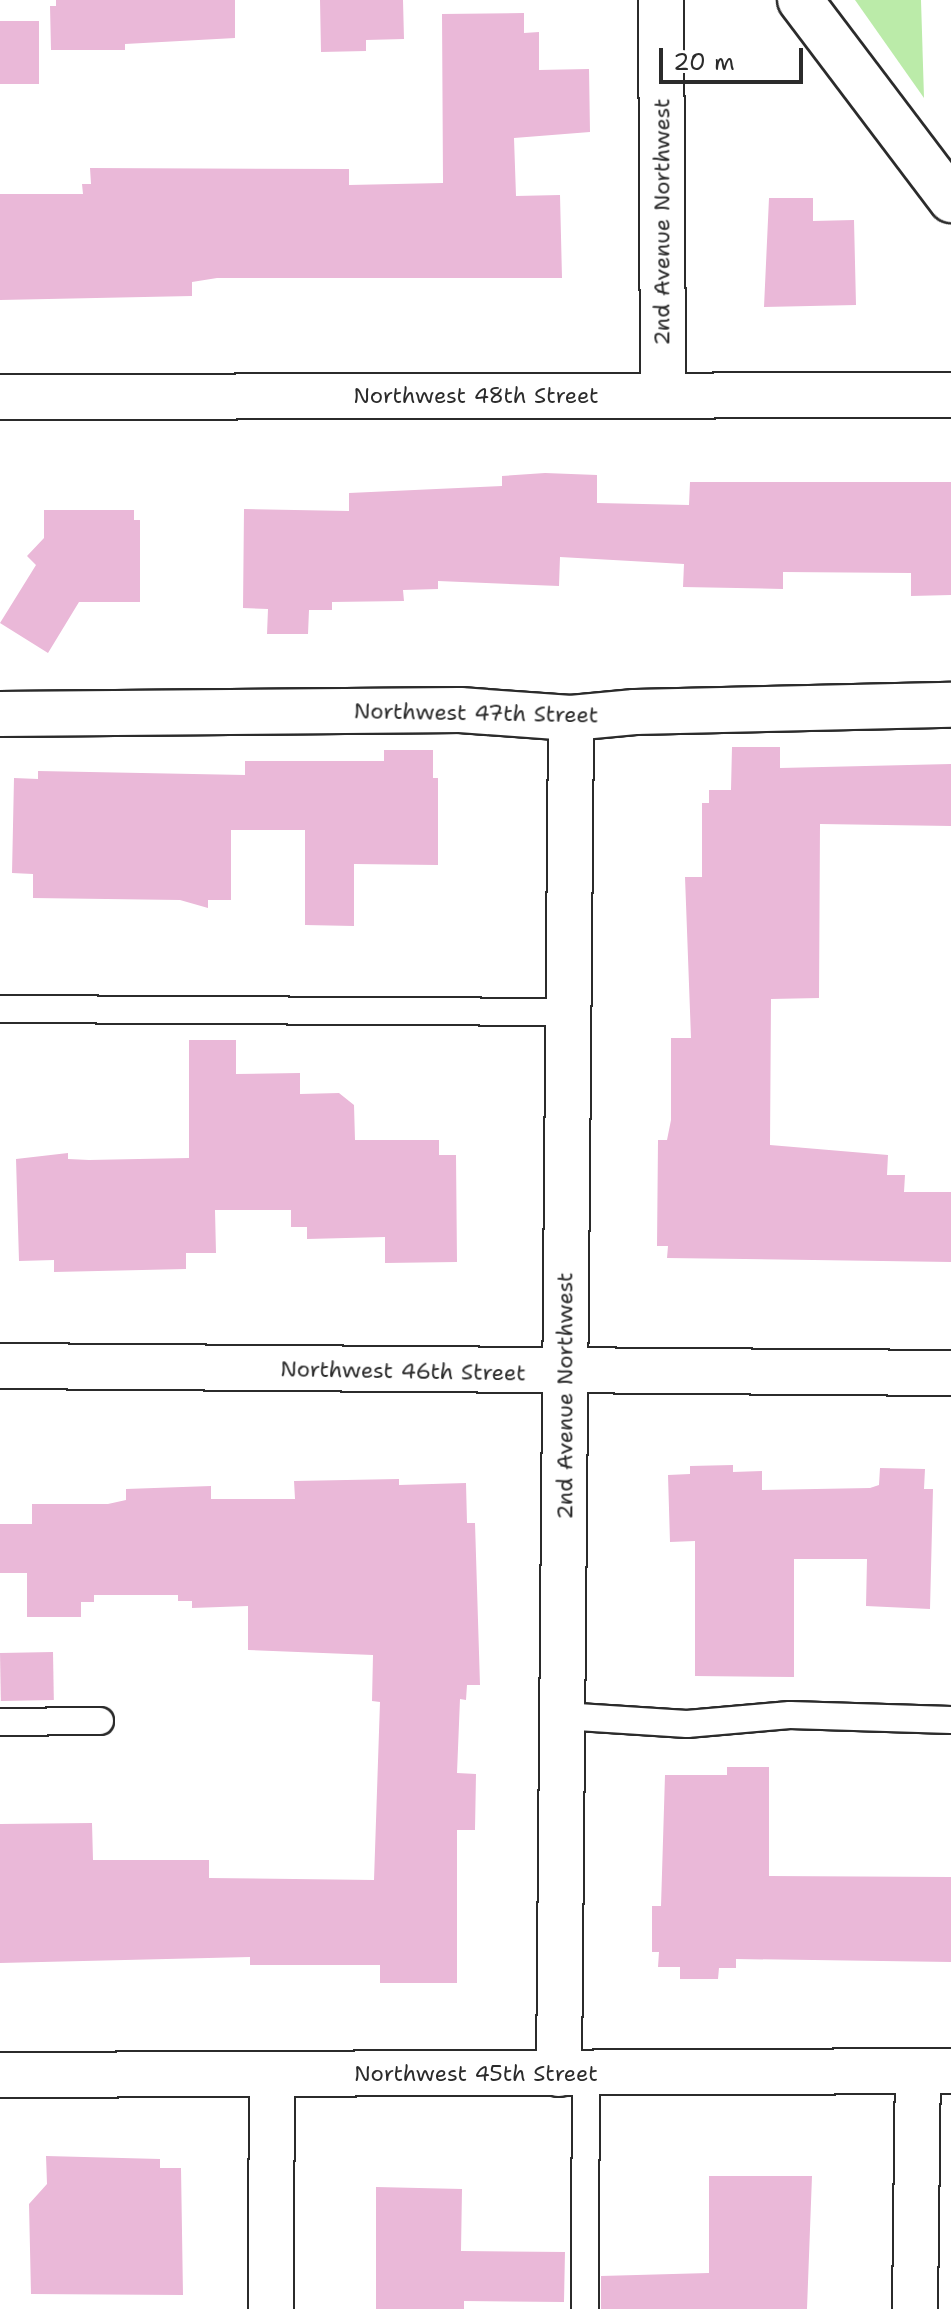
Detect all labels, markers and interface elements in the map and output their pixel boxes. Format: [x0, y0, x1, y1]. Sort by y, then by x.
scale bar [663, 32, 807, 82]
text: 20 m [673, 46, 735, 78]
street label: 2nd Avenue Northwest [649, 98, 675, 346]
street label: Northwest 48th Street [353, 383, 599, 409]
street label: Northwest 47th Street [354, 698, 598, 728]
street label: 2nd Avenue Northwest [552, 1272, 578, 1520]
street label: Northwest 46th Street [280, 1356, 526, 1386]
street label: Northwest 45th Street [354, 2061, 598, 2087]

